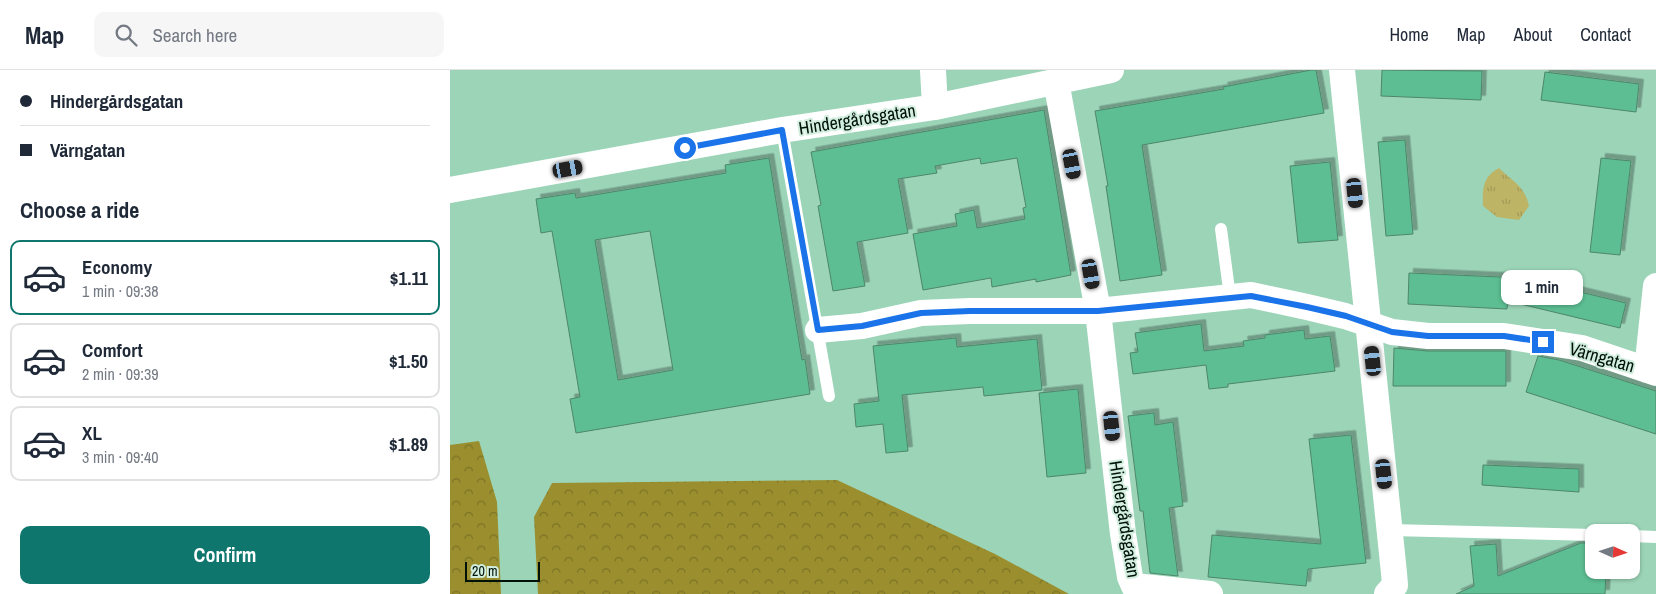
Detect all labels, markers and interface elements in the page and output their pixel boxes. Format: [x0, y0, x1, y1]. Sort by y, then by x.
search box [94, 12, 444, 57]
text: Map [25, 19, 64, 51]
icon: search [112, 21, 140, 49]
text: Search here [152, 22, 237, 48]
text: Home [1389, 22, 1429, 47]
text: Map [1457, 22, 1486, 47]
text: About [1514, 22, 1552, 47]
text: Contact [1580, 22, 1631, 47]
text: Hindergårdsgatan [50, 88, 183, 114]
street label: Hindergårdsgatan [797, 97, 917, 141]
text: Värngatan [50, 137, 125, 163]
route start [674, 137, 696, 159]
car [1061, 148, 1082, 180]
car [551, 159, 584, 179]
car [1345, 177, 1364, 209]
text: Choose a ride [20, 195, 139, 225]
text: Economy [82, 254, 152, 280]
icon: car [22, 255, 67, 300]
car [1081, 258, 1100, 290]
text: $1.11 [390, 265, 428, 291]
callout: 1 min [1502, 270, 1584, 304]
text: 1 min [1525, 276, 1559, 298]
text: 1 min · 09:38 [82, 280, 159, 302]
route end [1532, 331, 1554, 353]
street label: Värngatan [1566, 336, 1638, 378]
text: Comfort [82, 337, 143, 363]
icon: car [22, 338, 67, 383]
car [1363, 345, 1382, 377]
text: $1.50 [389, 348, 428, 374]
text: 2 min · 09:39 [82, 363, 159, 385]
car [1102, 410, 1121, 442]
text: XL [82, 420, 102, 446]
icon: car [22, 421, 67, 466]
text: $1.89 [389, 431, 428, 457]
text: 3 min · 09:40 [82, 446, 159, 468]
car [1374, 458, 1393, 490]
street label: Hindergårdsgatan [1103, 459, 1147, 579]
north arrow [1585, 524, 1640, 579]
map controls [1585, 524, 1640, 579]
button: Confirm [20, 526, 430, 584]
scale bar [465, 559, 540, 582]
text: 20 m [472, 562, 498, 580]

